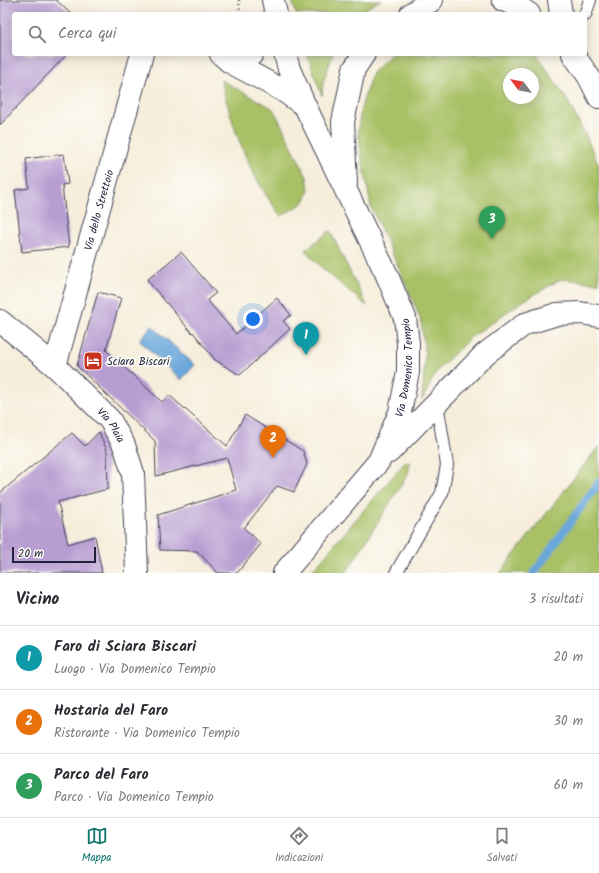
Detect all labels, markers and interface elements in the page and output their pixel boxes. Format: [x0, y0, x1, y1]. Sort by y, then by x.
search box [12, 12, 587, 56]
text: Cerca qui [58, 22, 116, 46]
icon: search [26, 23, 48, 45]
north arrow [503, 68, 539, 104]
street label: Via dello Strettoio [80, 168, 119, 253]
pin: 3 [479, 206, 505, 239]
your location [243, 309, 263, 329]
street label: Via Domenico Tempio [391, 317, 418, 420]
pin: 1 [293, 322, 319, 355]
hotel icon: Sciara Biscari [82, 350, 104, 372]
place label: Sciara Biscari [107, 353, 170, 371]
street label: Via Plaia [92, 404, 129, 446]
pin: 2 [260, 425, 286, 458]
scale bar [12, 545, 96, 564]
text: 20 m [18, 545, 43, 563]
text: Vicino [16, 586, 59, 613]
text: 3 risultati [529, 589, 583, 610]
text: Faro di Sciara Biscari [54, 635, 196, 659]
text: 1 [27, 647, 31, 668]
text: 20 m [553, 647, 583, 668]
text: Luogo · Via Domenico Tempio [54, 659, 216, 680]
text: Hostaria del Faro [54, 699, 168, 723]
text: 2 [25, 711, 33, 732]
text: 30 m [554, 711, 583, 732]
text: Ristorante · Via Domenico Tempio [54, 723, 240, 744]
text: Parco del Faro [54, 763, 149, 787]
text: 3 [25, 775, 33, 796]
text: 60 m [554, 775, 583, 796]
text: Parco · Via Domenico Tempio [54, 787, 214, 808]
tab: Mappa [82, 825, 111, 867]
tab: Indicazioni [275, 825, 323, 867]
tab: Salvati [487, 825, 517, 867]

